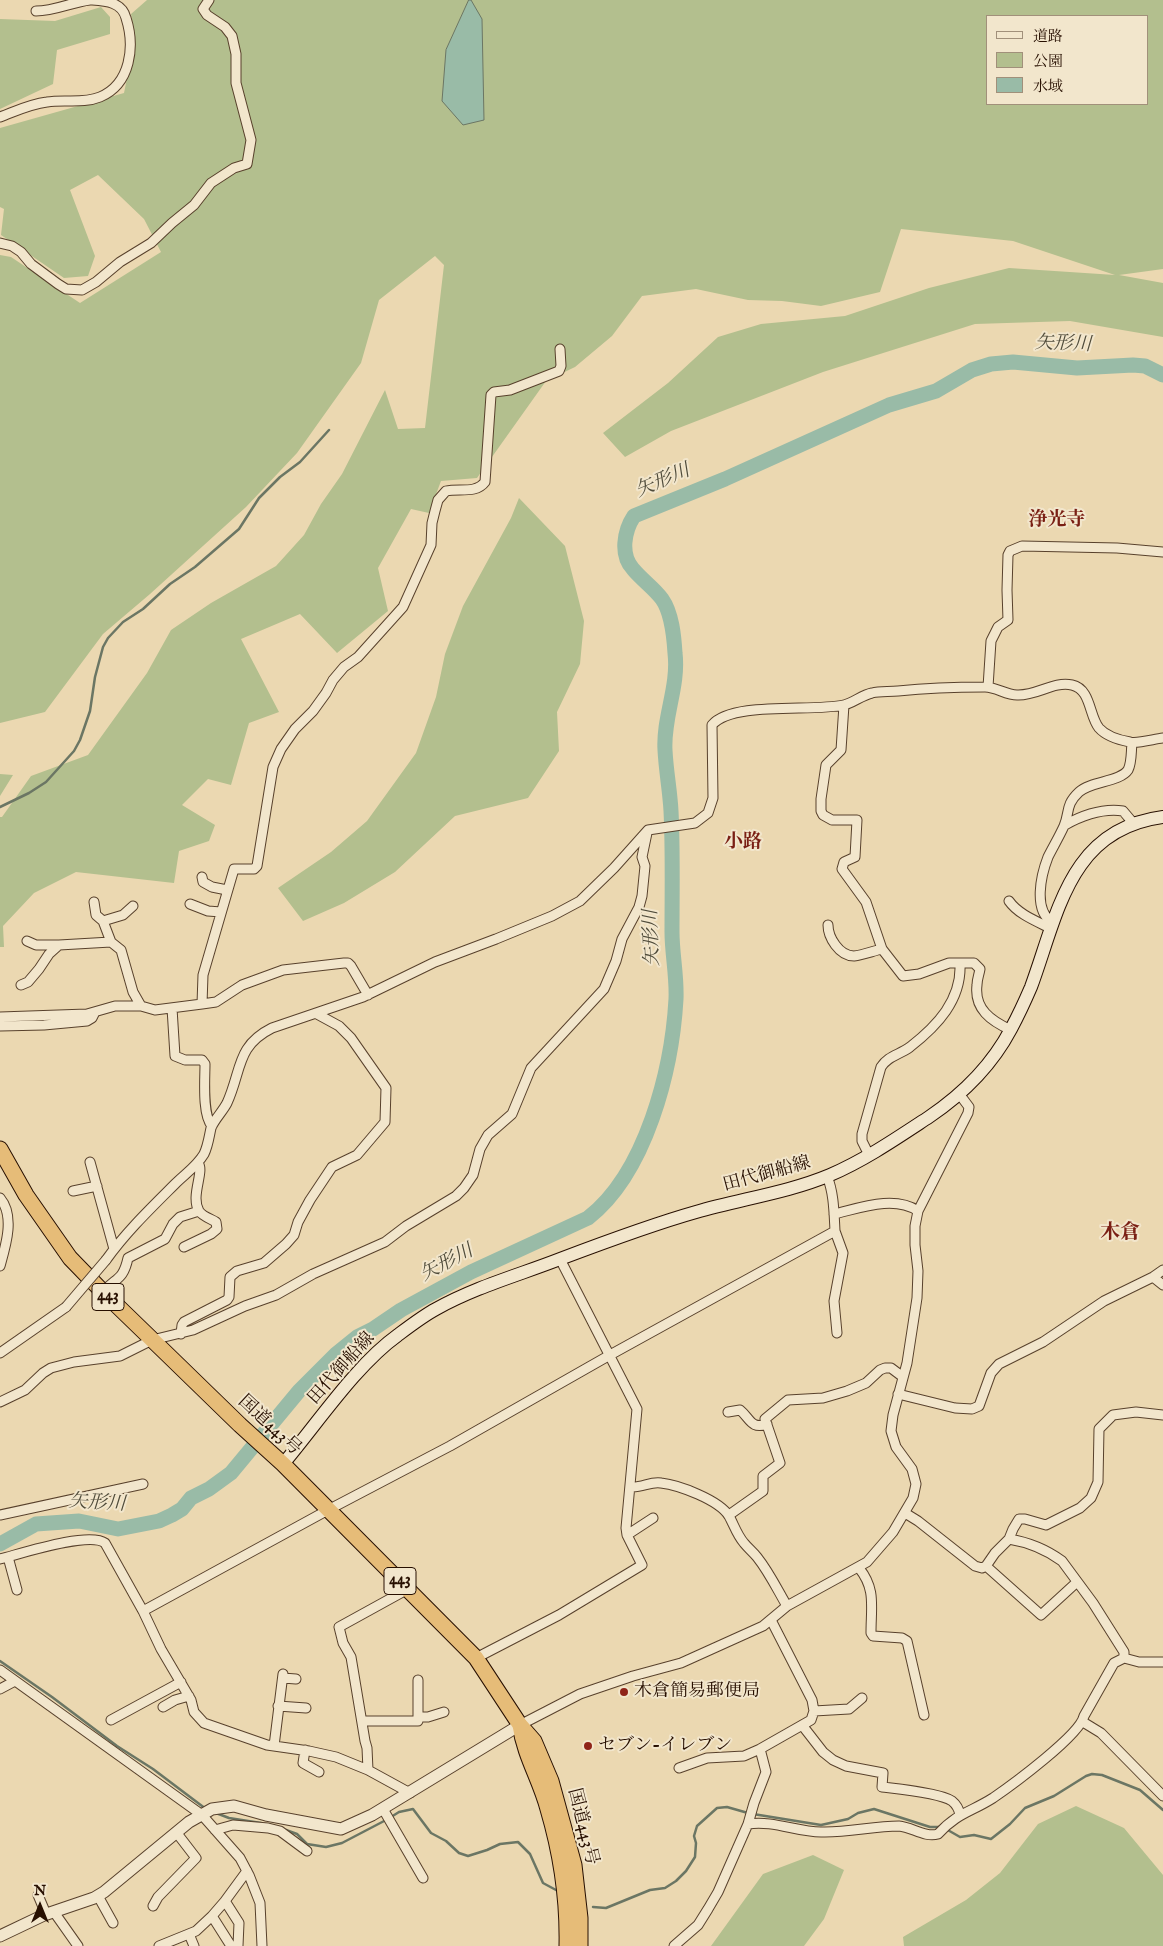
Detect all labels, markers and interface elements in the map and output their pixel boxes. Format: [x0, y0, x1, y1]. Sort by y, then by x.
legend [986, 15, 1148, 105]
text: 道路 [1033, 27, 1063, 46]
text: 公園 [1033, 52, 1063, 71]
text: 水域 [1033, 77, 1063, 96]
water label: 矢形川 [1034, 333, 1092, 357]
water label: 矢形川 [632, 460, 694, 504]
district label: 浄光寺 [1029, 510, 1085, 532]
district label: 小路 [724, 832, 762, 854]
water label: 矢形川 [641, 909, 665, 967]
street label: 田代御船線 [721, 1153, 813, 1197]
district label: 木倉 [1100, 1222, 1140, 1246]
water label: 矢形川 [416, 1241, 478, 1287]
road number: 443 [92, 1284, 124, 1310]
street label: 田代御船線 [304, 1328, 380, 1410]
street label: 国道443号 [233, 1391, 305, 1461]
water label: 矢形川 [68, 1491, 126, 1517]
road number: 443 [384, 1568, 416, 1594]
place label: 木倉簡易郵便局 [634, 1681, 760, 1703]
marker: 木倉簡易郵便局 [618, 1686, 630, 1698]
place label: セブン-イレブン [598, 1735, 732, 1757]
marker: セブン-イレブン [582, 1740, 594, 1752]
street label: 国道443号 [562, 1786, 602, 1868]
north arrow [15, 1881, 65, 1931]
text: N [34, 1882, 46, 1900]

